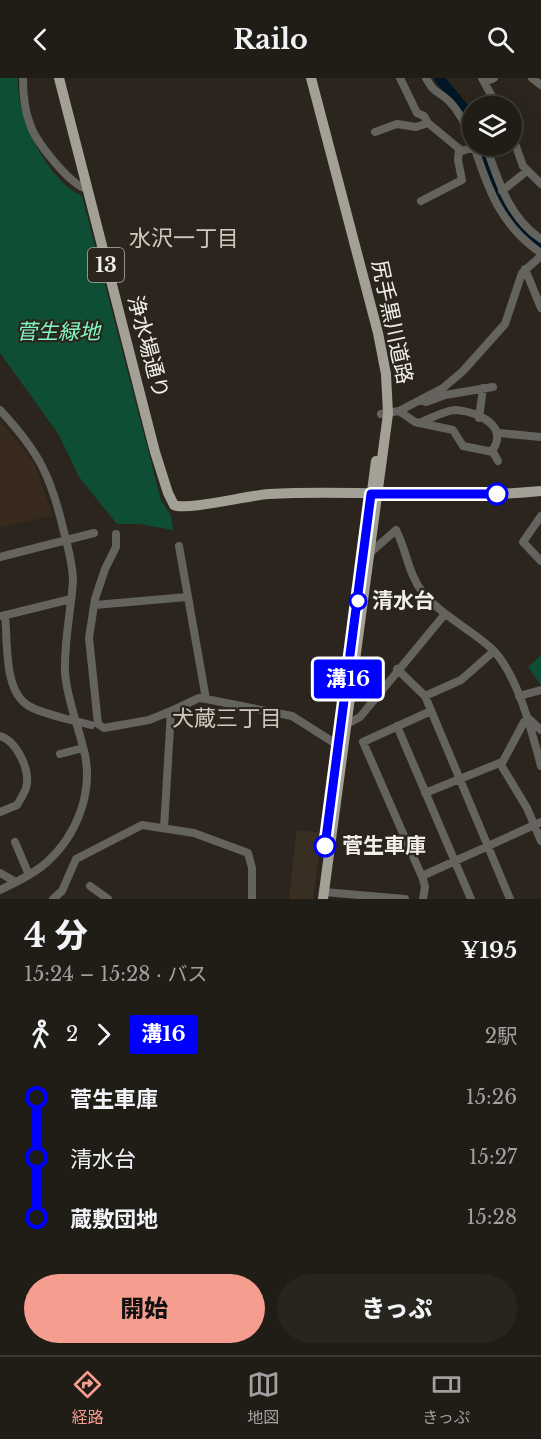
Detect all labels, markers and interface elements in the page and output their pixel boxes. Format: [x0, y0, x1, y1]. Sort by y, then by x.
icon: back [24, 23, 57, 56]
text: Railo [233, 23, 308, 56]
icon: search [484, 23, 517, 56]
map controls [462, 96, 522, 156]
button: layers [462, 96, 522, 156]
district label: 水沢一丁目 [129, 225, 239, 252]
road number: 13 [88, 248, 124, 282]
street label: 尻手黒川道路 [366, 258, 418, 386]
street label: 浄水場通り [122, 293, 174, 401]
park label: 菅生緑地 [16, 319, 102, 345]
unlabelled marker [486, 483, 508, 505]
place label: 清水台 [372, 588, 435, 614]
marker: 清水台 [349, 592, 367, 610]
line badge: 溝16 [314, 660, 382, 698]
text: 溝16 [326, 666, 370, 692]
district label: 犬蔵三丁目 [172, 705, 282, 732]
place label: 菅生車庫 [342, 833, 426, 859]
marker: 菅生車庫 [314, 835, 336, 857]
text: 4 分 [24, 915, 88, 956]
text: ¥195 [461, 937, 517, 964]
text: 15:24 – 15:28 · バス [24, 962, 208, 986]
icon: walk [24, 1018, 57, 1051]
icon: forward [87, 1018, 120, 1051]
text: 溝16 [141, 1021, 186, 1047]
text: 2 [66, 1022, 78, 1046]
text: 2駅 [485, 1024, 517, 1048]
text: 15:26 [466, 1085, 517, 1109]
text: 菅生車庫 [70, 1086, 158, 1113]
text: 15:27 [469, 1145, 517, 1169]
text: 清水台 [70, 1146, 136, 1173]
text: 15:28 [467, 1205, 517, 1229]
text: 蔵敷団地 [70, 1206, 158, 1233]
button: 開始 [24, 1274, 265, 1343]
button: きっぷ [277, 1274, 517, 1343]
tab: 経路 [71, 1368, 104, 1428]
tab: 地図 [247, 1368, 280, 1428]
tab: きっぷ [422, 1368, 470, 1428]

